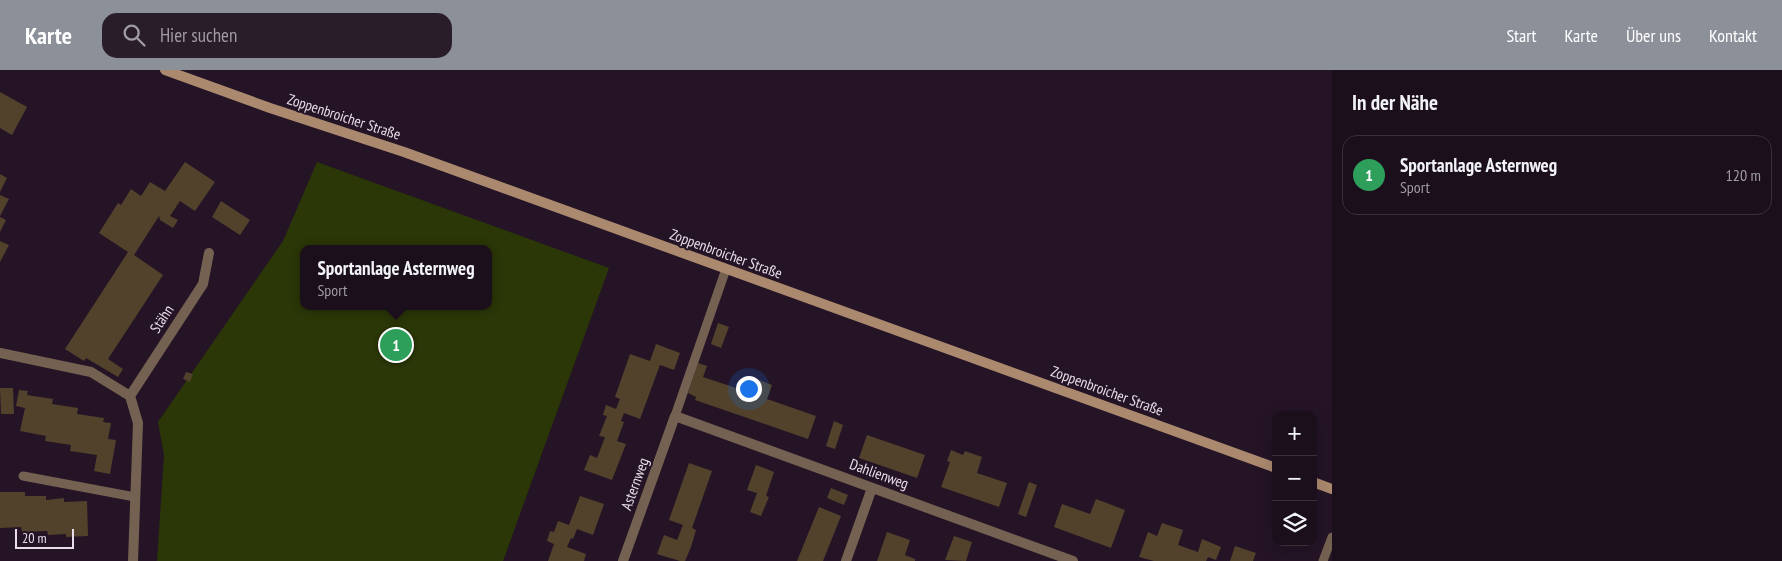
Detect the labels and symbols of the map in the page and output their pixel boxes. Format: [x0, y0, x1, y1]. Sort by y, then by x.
street label: Zoppenbroicher Straße [285, 89, 403, 144]
street label: Zoppenbroicher Straße [667, 224, 785, 283]
street label: Stähn [146, 301, 178, 336]
pin: 1 [380, 326, 412, 364]
street label: Zoppenbroicher Straße [1048, 361, 1166, 420]
your location [736, 376, 762, 402]
street label: Dahlienweg [847, 454, 911, 493]
street label: Asternweg [616, 455, 653, 513]
scale bar [15, 526, 74, 549]

